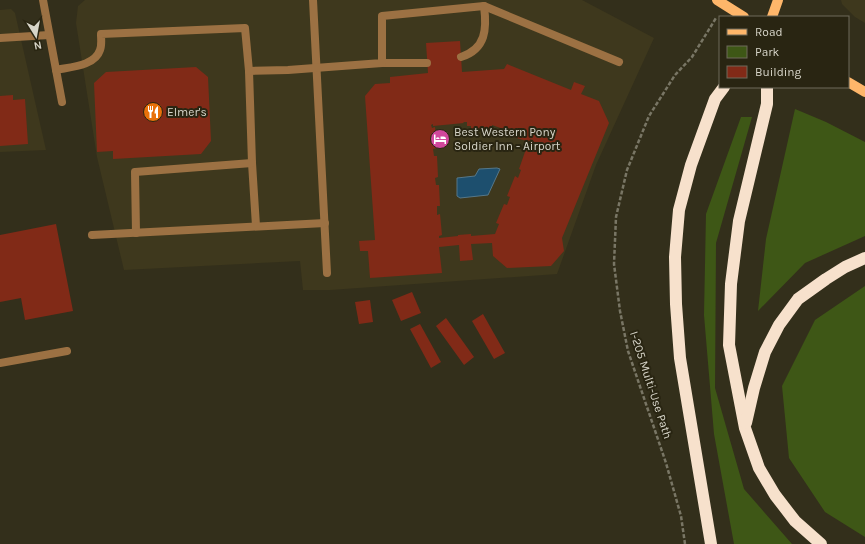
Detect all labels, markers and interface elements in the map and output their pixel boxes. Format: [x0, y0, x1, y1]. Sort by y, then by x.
north arrow [16, 16, 56, 56]
legend [719, 16, 849, 88]
text: Road [755, 25, 783, 39]
text: N [33, 38, 43, 52]
text: Park [755, 45, 780, 59]
text: Building [755, 65, 802, 79]
restaurant icon: Elmer's [142, 101, 164, 123]
place label: Elmer's [167, 105, 207, 119]
place label: Best Western Pony Soldier Inn - Airport [454, 125, 561, 153]
hotel icon: Best Western Pony Soldier Inn - Airport [429, 128, 451, 150]
street label: I-205 Multi-Use Path [627, 329, 675, 441]

